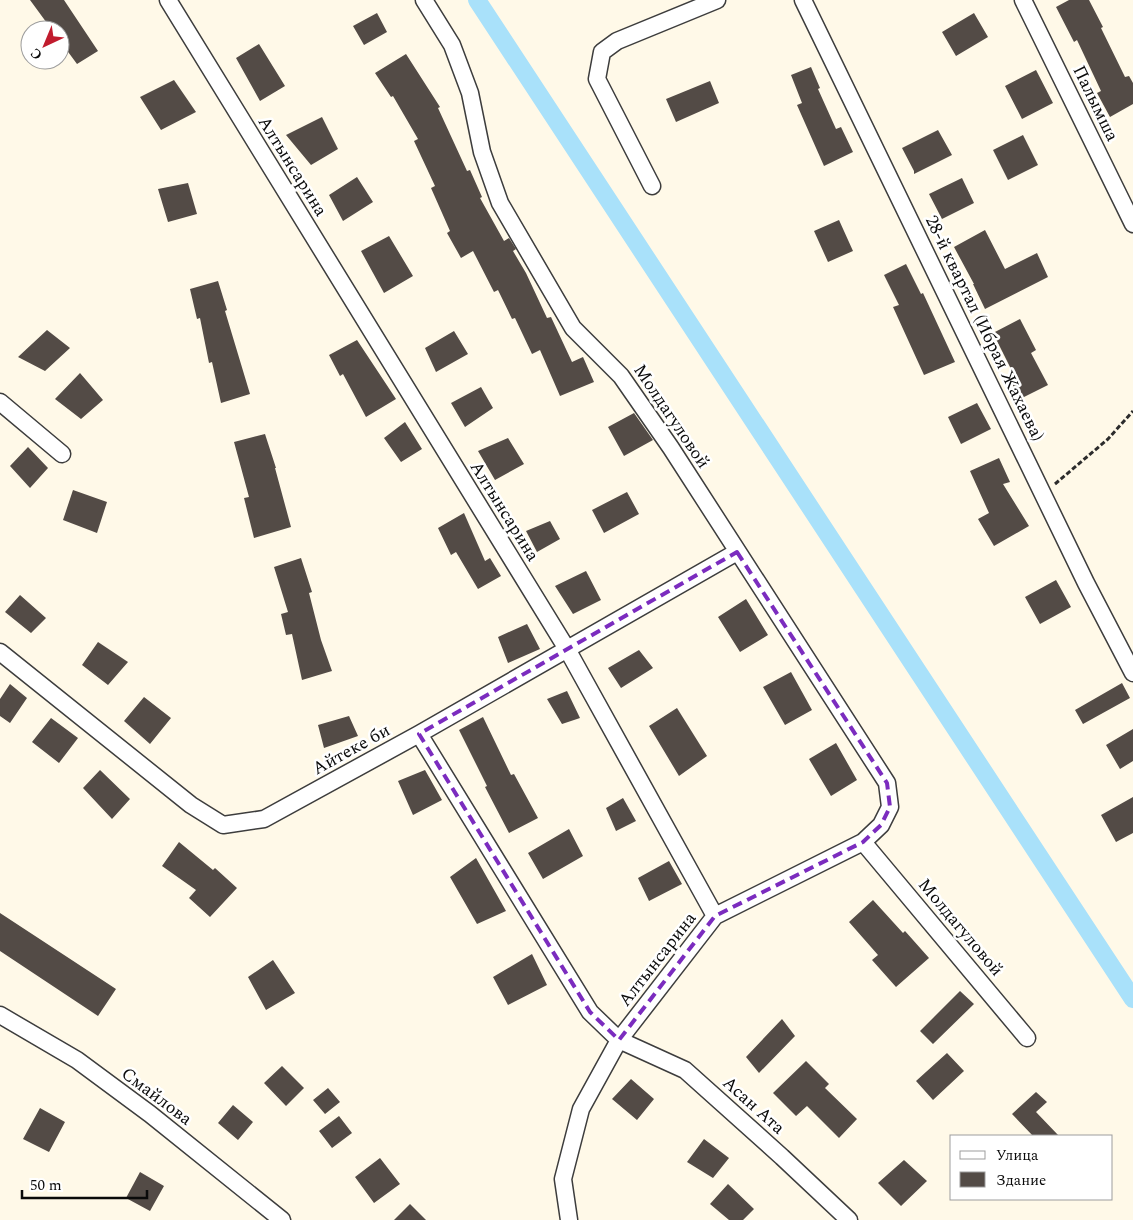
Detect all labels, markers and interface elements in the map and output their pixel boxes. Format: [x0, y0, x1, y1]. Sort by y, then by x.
north arrow [20, 20, 70, 70]
text: С [25, 43, 47, 65]
street label: Палымша [1066, 61, 1126, 146]
street label: Алтынсарина [251, 111, 334, 222]
street label: 28-й квартал (Ибрая Жахаева) [918, 211, 1051, 446]
street label: Молдагуловой [627, 359, 717, 474]
street label: Алтынсарина [463, 456, 546, 567]
street label: Айтеке би [307, 717, 395, 782]
street label: Молдагуловой [911, 872, 1010, 982]
street label: Алтынсарина [612, 906, 703, 1012]
street label: Смайлова [115, 1061, 198, 1132]
street label: Асан Ата [716, 1070, 791, 1141]
legend [950, 1135, 1113, 1200]
text: Улица [996, 1144, 1039, 1167]
scale bar [22, 1168, 148, 1200]
text: Здание [996, 1169, 1046, 1192]
text: 50 m [30, 1174, 62, 1197]

